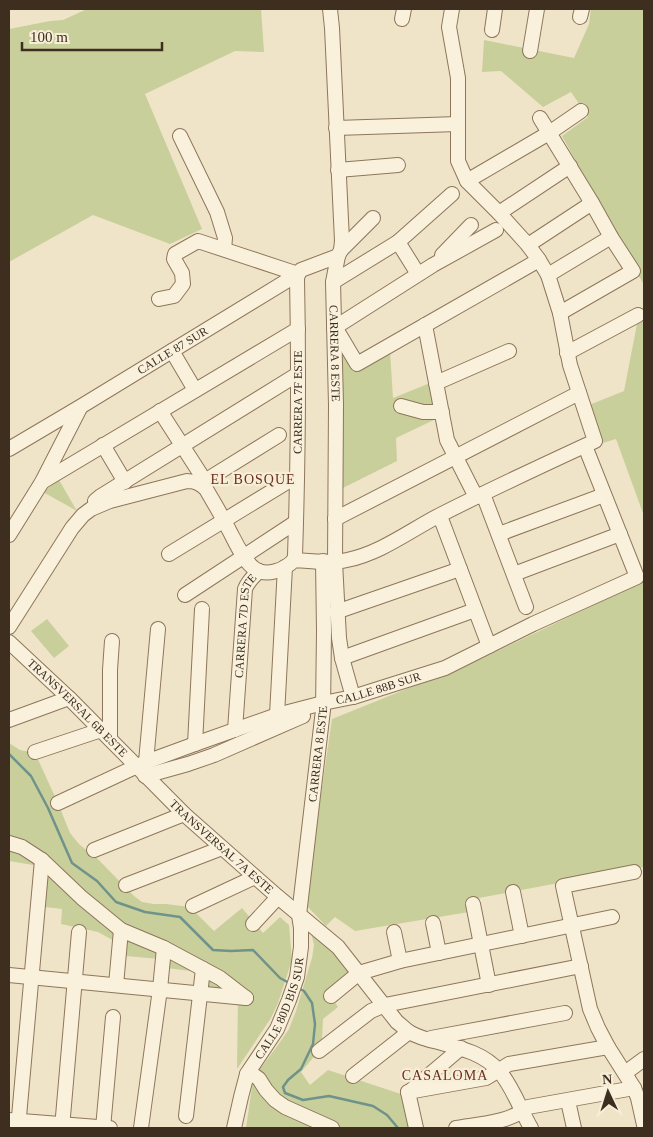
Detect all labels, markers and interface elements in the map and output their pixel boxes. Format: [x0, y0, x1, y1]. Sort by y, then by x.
scale bar [22, 20, 162, 52]
text: 100 m [30, 29, 68, 45]
street label: CARRERA 8 ESTE [327, 305, 343, 402]
street label: CALLE 87 SUR [135, 324, 210, 377]
street label: CARRERA 7F ESTE [290, 350, 305, 454]
district label: EL BOSQUE [210, 472, 296, 487]
street label: CARRERA 7D ESTE [232, 571, 259, 678]
street label: TRANSVERSAL 6B ESTE [25, 656, 130, 760]
street label: CALLE 88B SUR [335, 669, 422, 707]
street label: CARRERA 8 ESTE [305, 706, 330, 803]
street label: TRANSVERSAL 7A ESTE [167, 797, 276, 897]
street label: CALLE 80D BIS SUR [252, 956, 307, 1062]
north arrow [583, 1067, 633, 1117]
district label: CASALOMA [402, 1068, 488, 1083]
text: N [602, 1072, 613, 1087]

